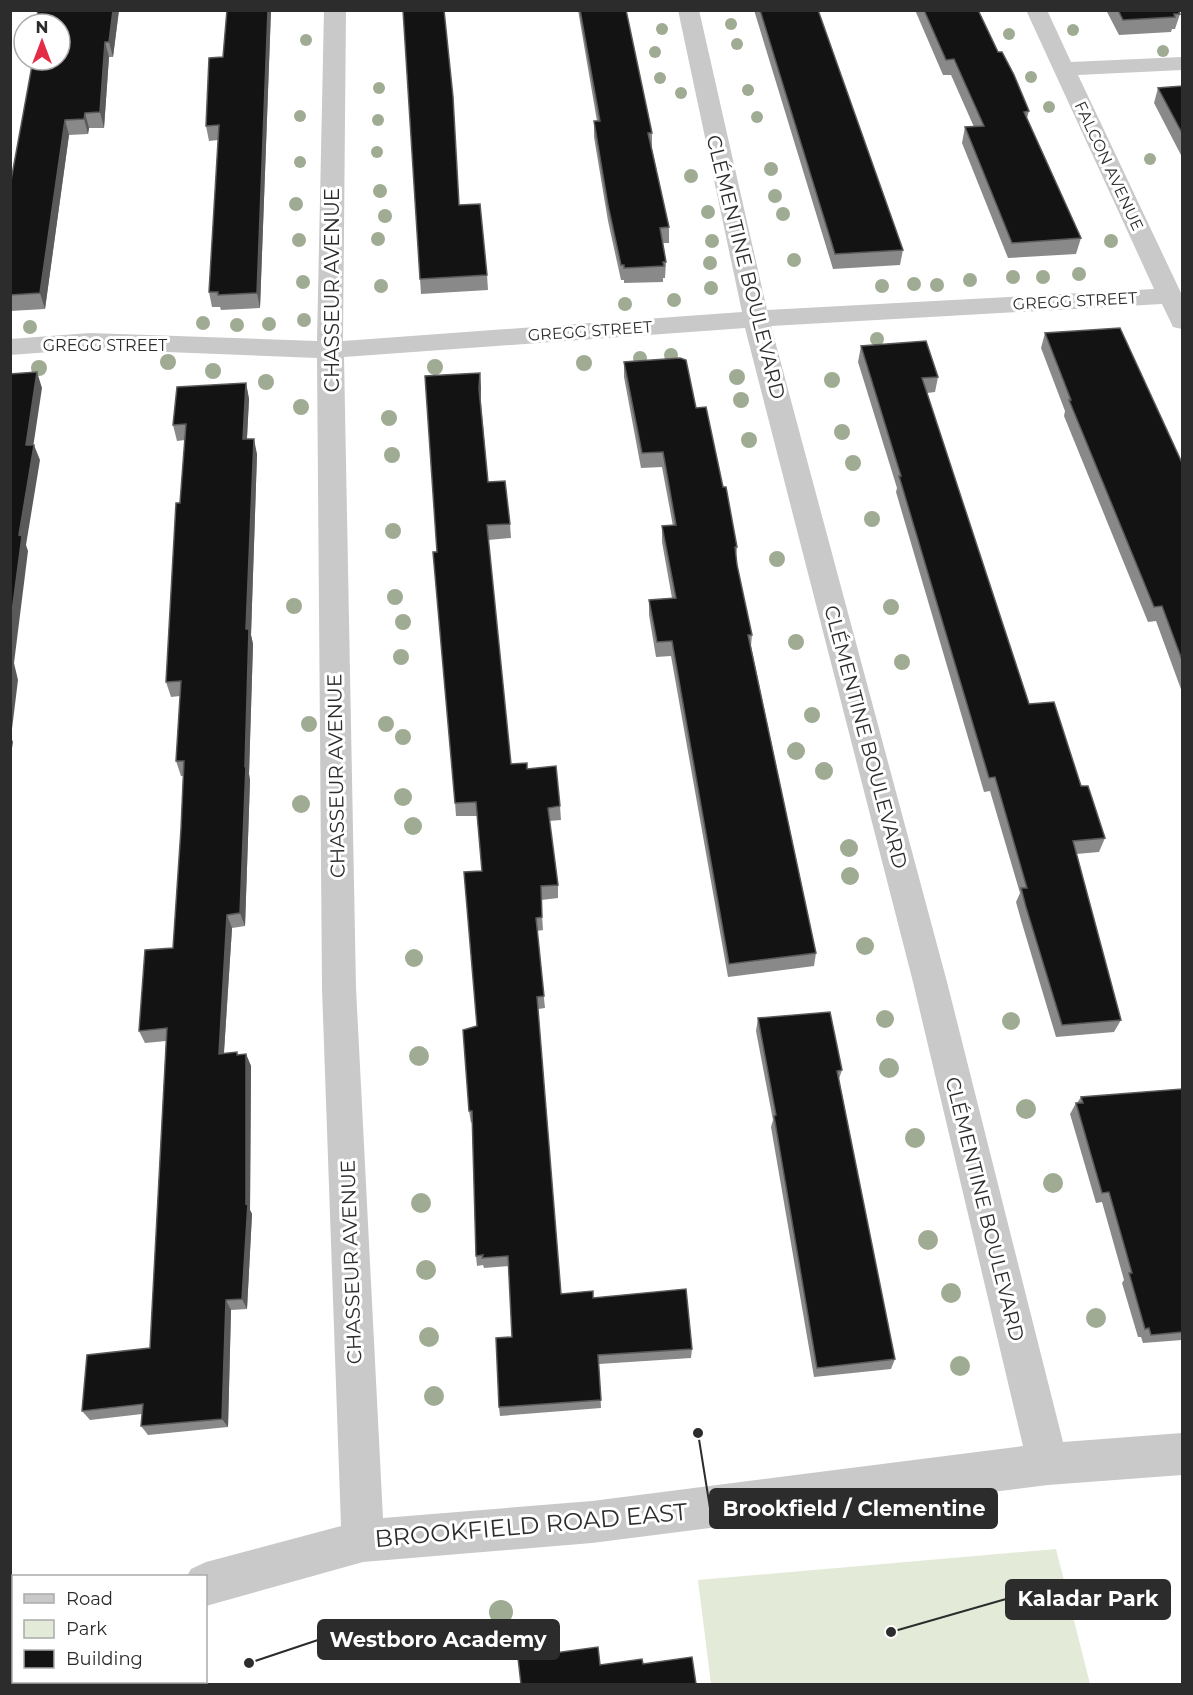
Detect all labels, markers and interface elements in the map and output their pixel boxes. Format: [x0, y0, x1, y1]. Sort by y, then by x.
north arrow [12, 12, 72, 72]
text: N [36, 18, 48, 37]
street label: FALCON AVENUE [1071, 98, 1147, 234]
street label: CLÉMENTINE BOULEVARD [701, 132, 791, 402]
street label: CHASSEUR AVENUE [320, 188, 344, 392]
street label: GREGG STREET [1012, 288, 1139, 314]
street label: GREGG STREET [527, 317, 654, 345]
street label: GREGG STREET [43, 336, 168, 355]
street label: CLÉMENTINE BOULEVARD [819, 603, 913, 871]
street label: CHASSEUR AVENUE [322, 674, 350, 878]
street label: CLÉMENTINE BOULEVARD [940, 1074, 1030, 1344]
street label: CHASSEUR AVENUE [335, 1159, 367, 1365]
callout: Brookfield / Clementine [710, 1489, 997, 1528]
text: Brookfield / Clementine [723, 1496, 985, 1521]
street label: BROOKFIELD ROAD EAST [374, 1497, 689, 1553]
legend [12, 1575, 207, 1683]
callout: Kaladar Park [1006, 1580, 1170, 1619]
text: Kaladar Park [1018, 1586, 1159, 1611]
text: Road [66, 1588, 113, 1610]
text: Park [66, 1618, 107, 1640]
callout: Westboro Academy [318, 1620, 559, 1659]
text: Westboro Academy [329, 1627, 547, 1652]
text: Building [66, 1648, 143, 1670]

